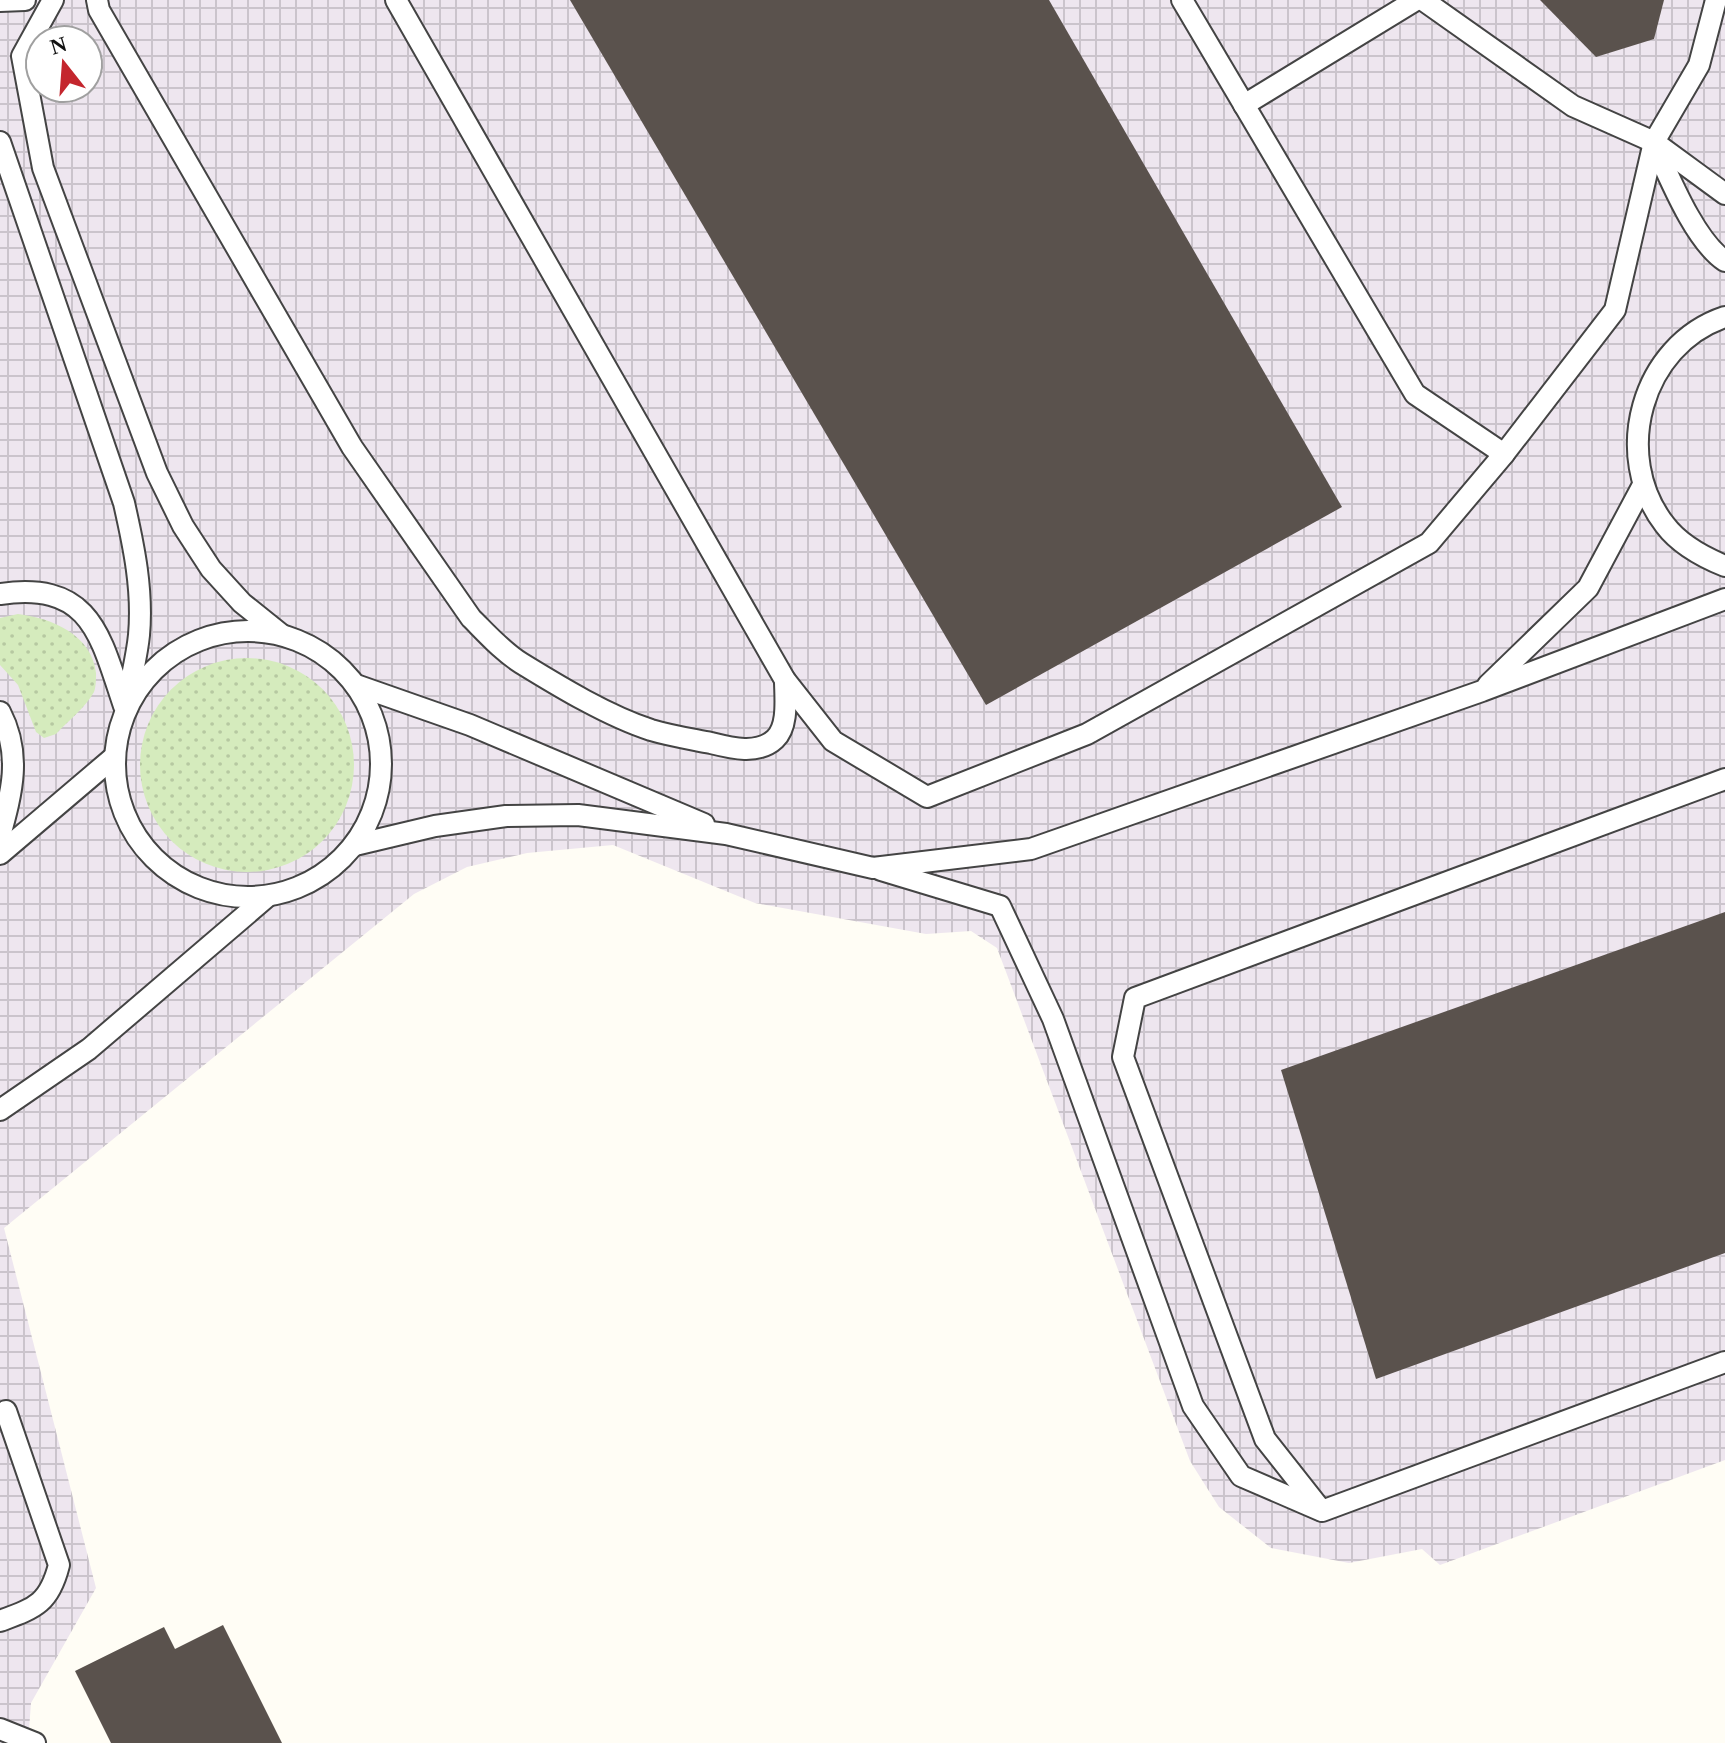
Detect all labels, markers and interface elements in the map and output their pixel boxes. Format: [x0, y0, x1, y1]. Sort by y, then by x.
north arrow [24, 24, 104, 104]
text: N [47, 31, 70, 60]

